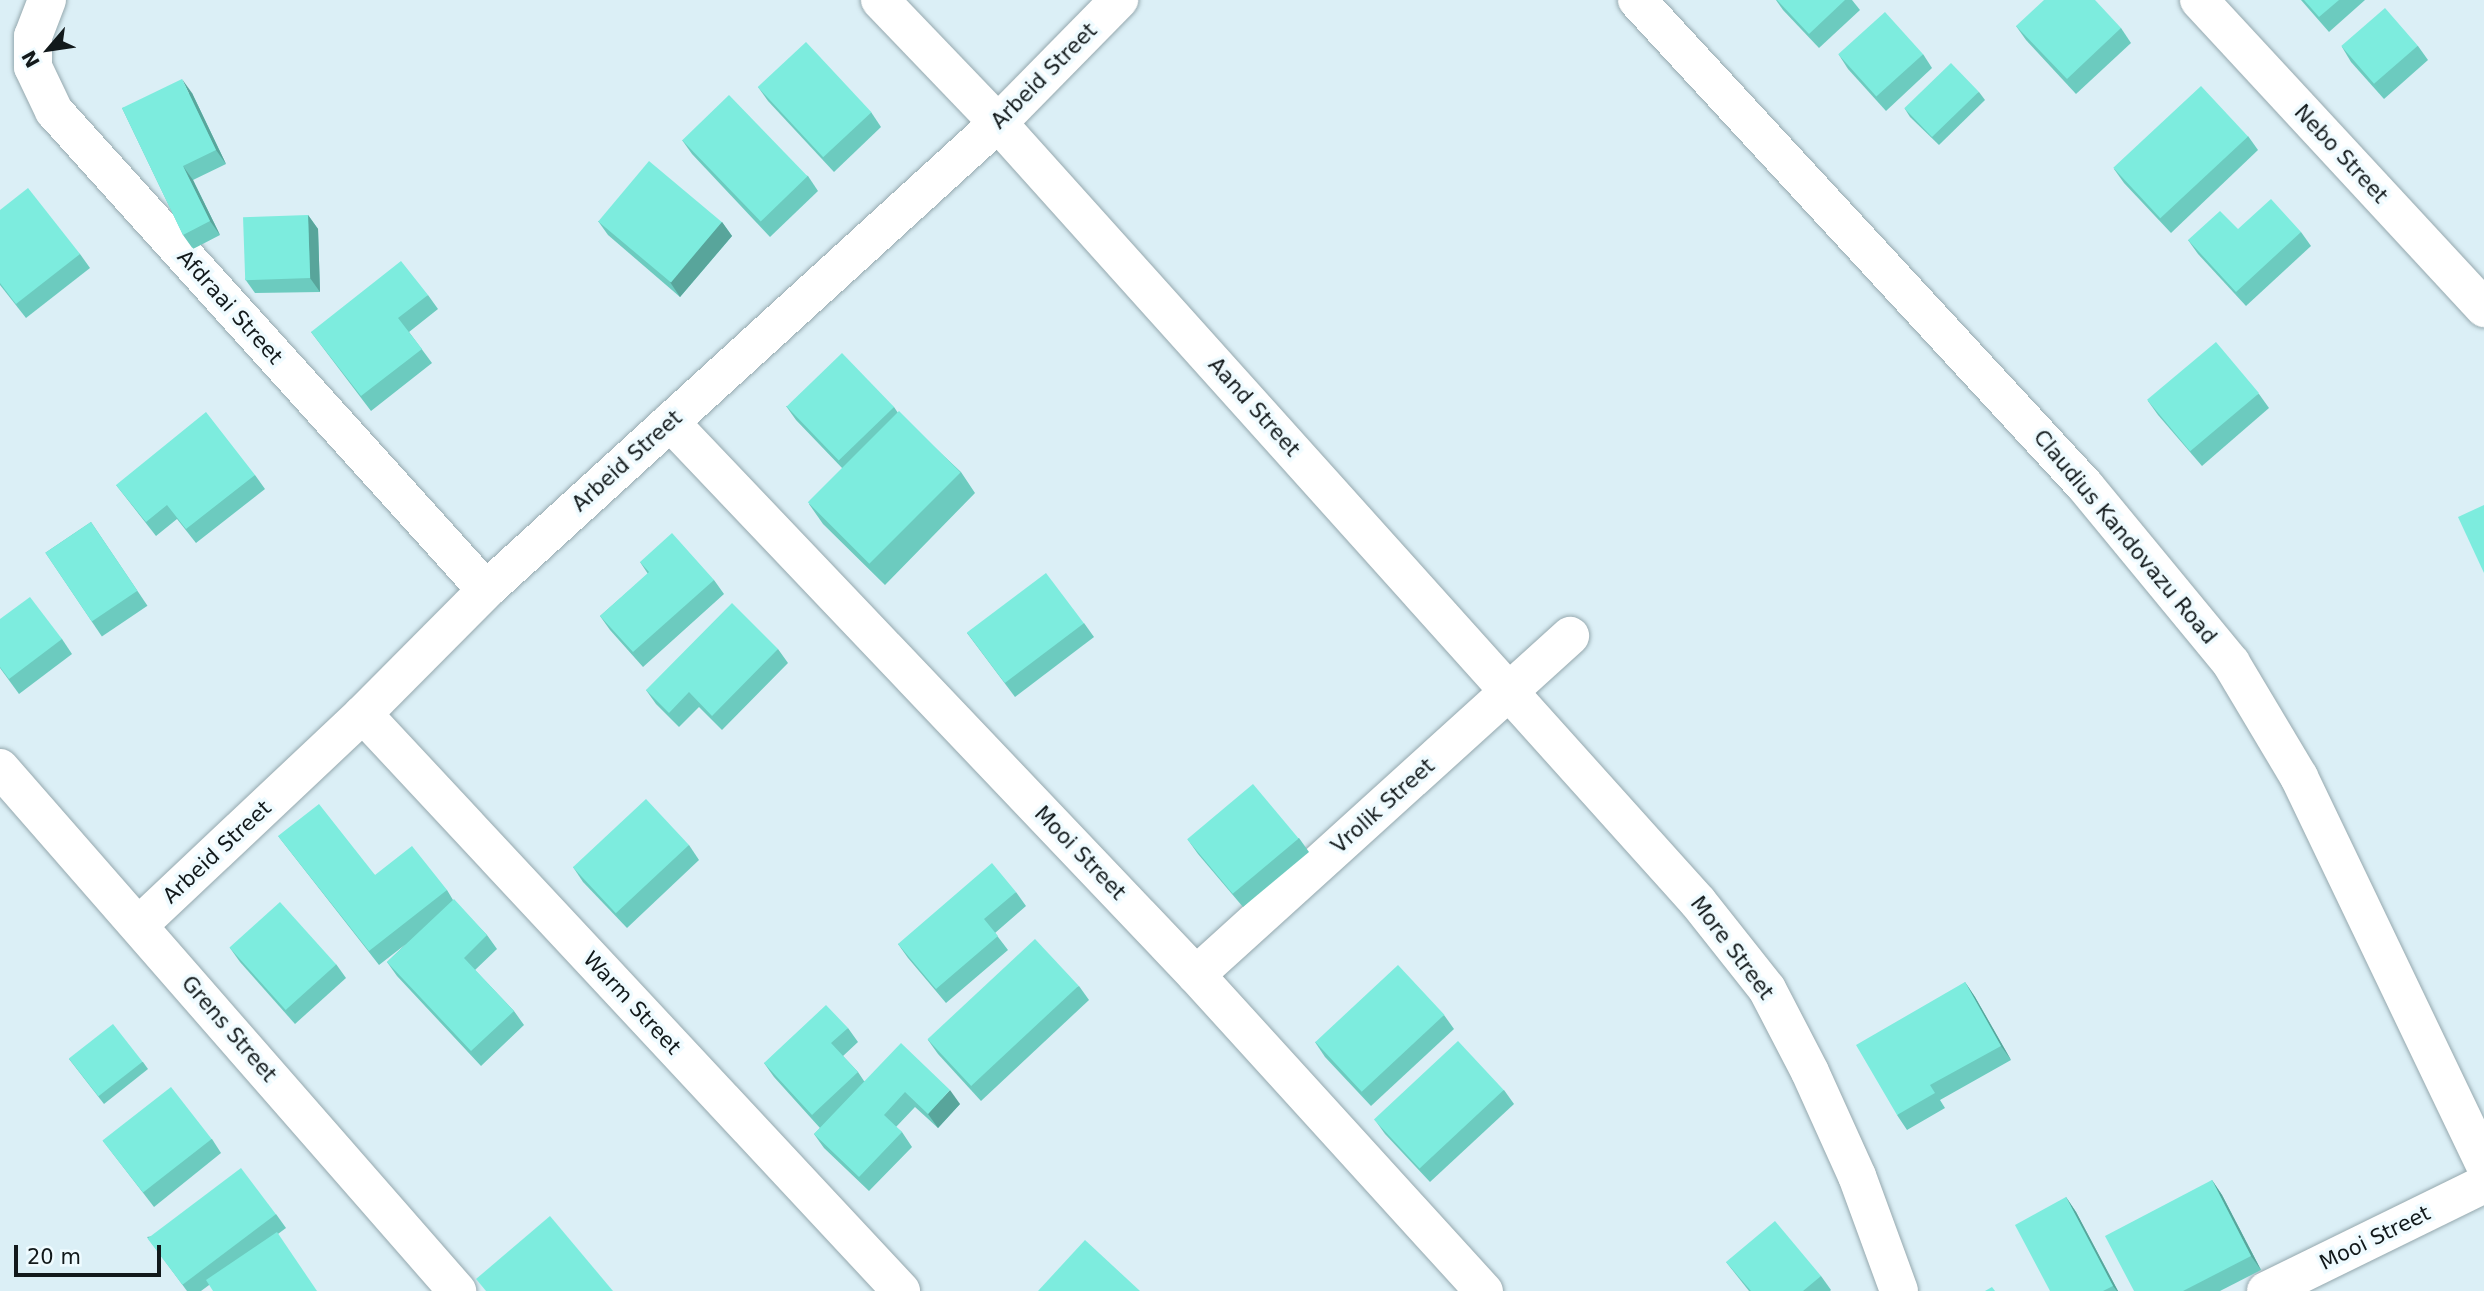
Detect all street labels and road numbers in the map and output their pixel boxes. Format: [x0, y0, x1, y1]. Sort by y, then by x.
street label: Arbeid Street [986, 18, 1102, 134]
street label: Nebo Street [2289, 100, 2393, 208]
street label: Afdraai Street [172, 245, 288, 369]
street label: Aand Street [1203, 352, 1305, 462]
street label: Arbeid Street [567, 405, 687, 517]
street label: Claudius Kandovazu Road [2028, 425, 2222, 649]
street label: Vrolik Street [1326, 753, 1440, 859]
street label: Arbeid Street [158, 795, 276, 909]
street label: Mooi Street [1029, 801, 1131, 905]
street label: More Street [1685, 891, 1779, 1005]
street label: Warm Street [578, 946, 686, 1060]
street label: Grens Street [176, 971, 282, 1087]
street label: Mooi Street [2315, 1200, 2435, 1276]

